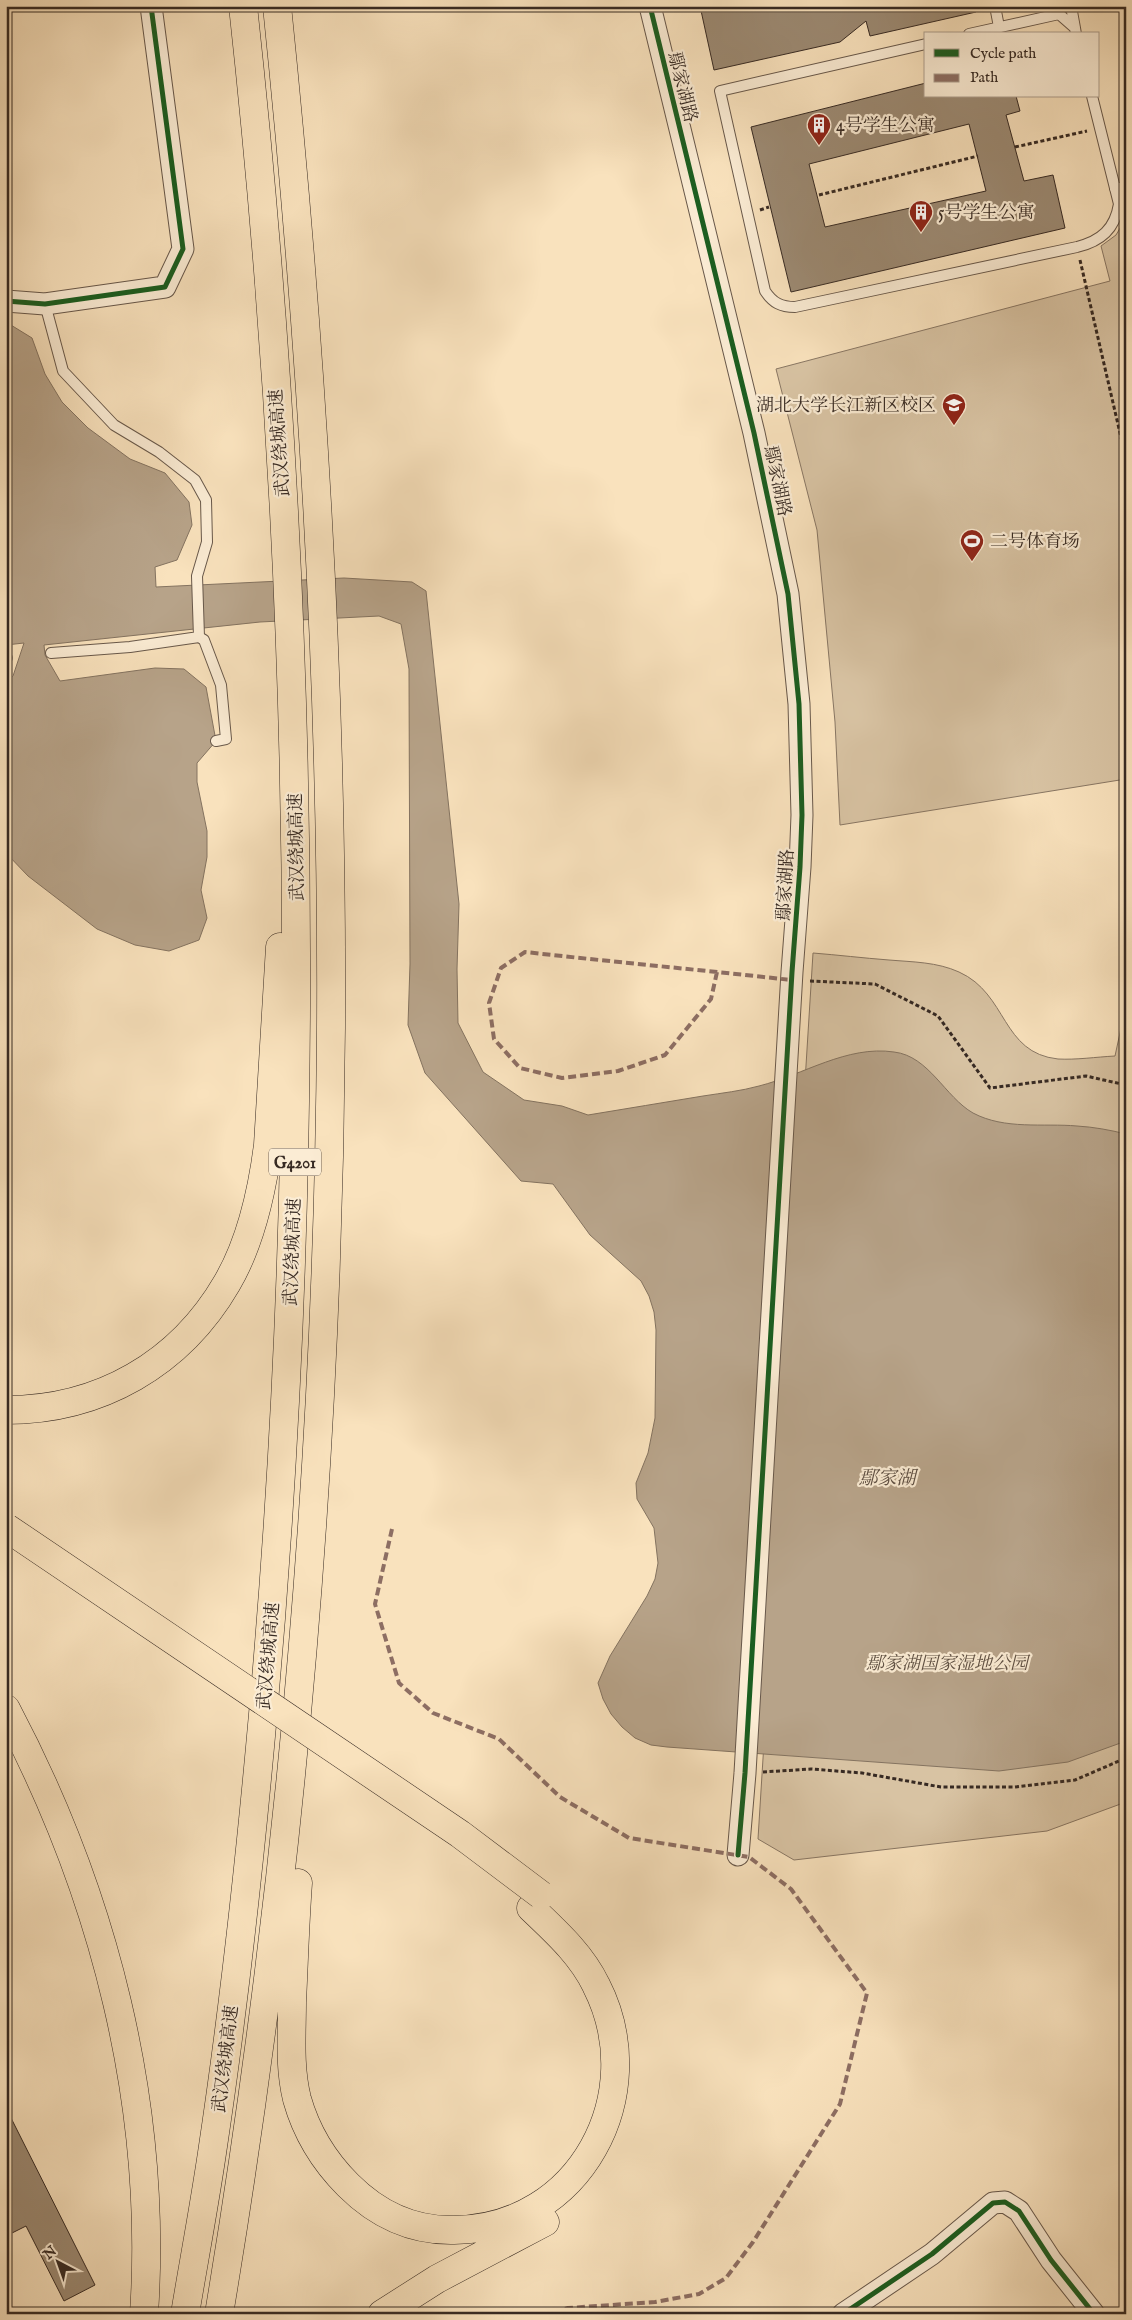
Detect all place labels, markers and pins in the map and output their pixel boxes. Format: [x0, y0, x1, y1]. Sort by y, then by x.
building icon: 4号学生公寓 [806, 112, 832, 146]
place label: 4号学生公寓 [836, 115, 935, 138]
building icon: 5号学生公寓 [908, 199, 934, 233]
place label: 5号学生公寓 [938, 202, 1035, 225]
school or university icon: 湖北大学长江新区校区 [941, 392, 967, 426]
place label: 湖北大学长江新区校区 [756, 395, 936, 418]
sports icon: 二号体育场 [959, 528, 985, 562]
place label: 二号体育场 [990, 531, 1080, 554]

